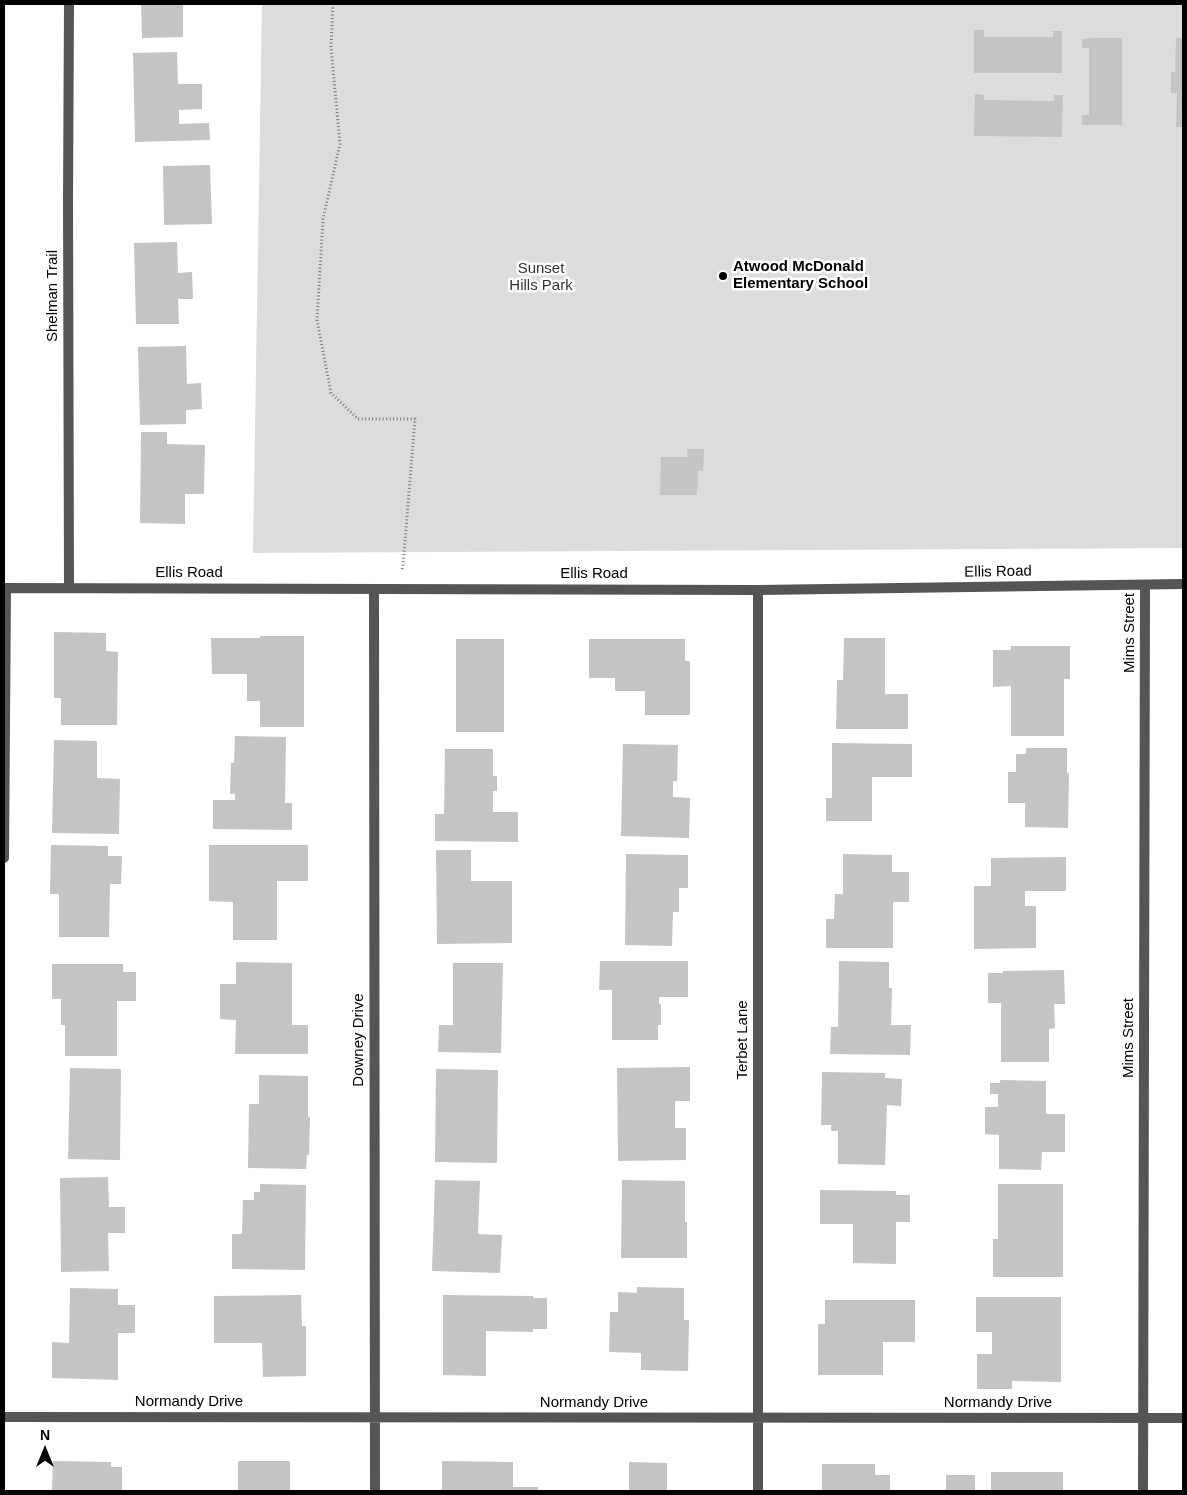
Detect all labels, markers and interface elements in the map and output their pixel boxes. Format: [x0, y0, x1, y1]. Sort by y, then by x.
street label: Shelman Trail [44, 250, 62, 342]
place label: Atwood McDonald Elementary School [733, 258, 868, 293]
park label: Sunset Hills Park [509, 260, 573, 295]
marker: Atwood McDonald Elementary School [717, 270, 729, 282]
street label: Ellis Road [964, 562, 1032, 582]
street label: Ellis Road [155, 564, 223, 582]
street label: Ellis Road [560, 565, 628, 583]
street label: Mims Street [1121, 593, 1139, 673]
street label: Downey Drive [350, 993, 368, 1087]
street label: Mims Street [1120, 998, 1138, 1078]
street label: Terbet Lane [734, 1000, 752, 1080]
street label: Normandy Drive [135, 1393, 243, 1411]
street label: Normandy Drive [540, 1394, 648, 1412]
street label: Normandy Drive [944, 1394, 1052, 1412]
north arrow [20, 1425, 70, 1475]
text: N [40, 1427, 50, 1443]

